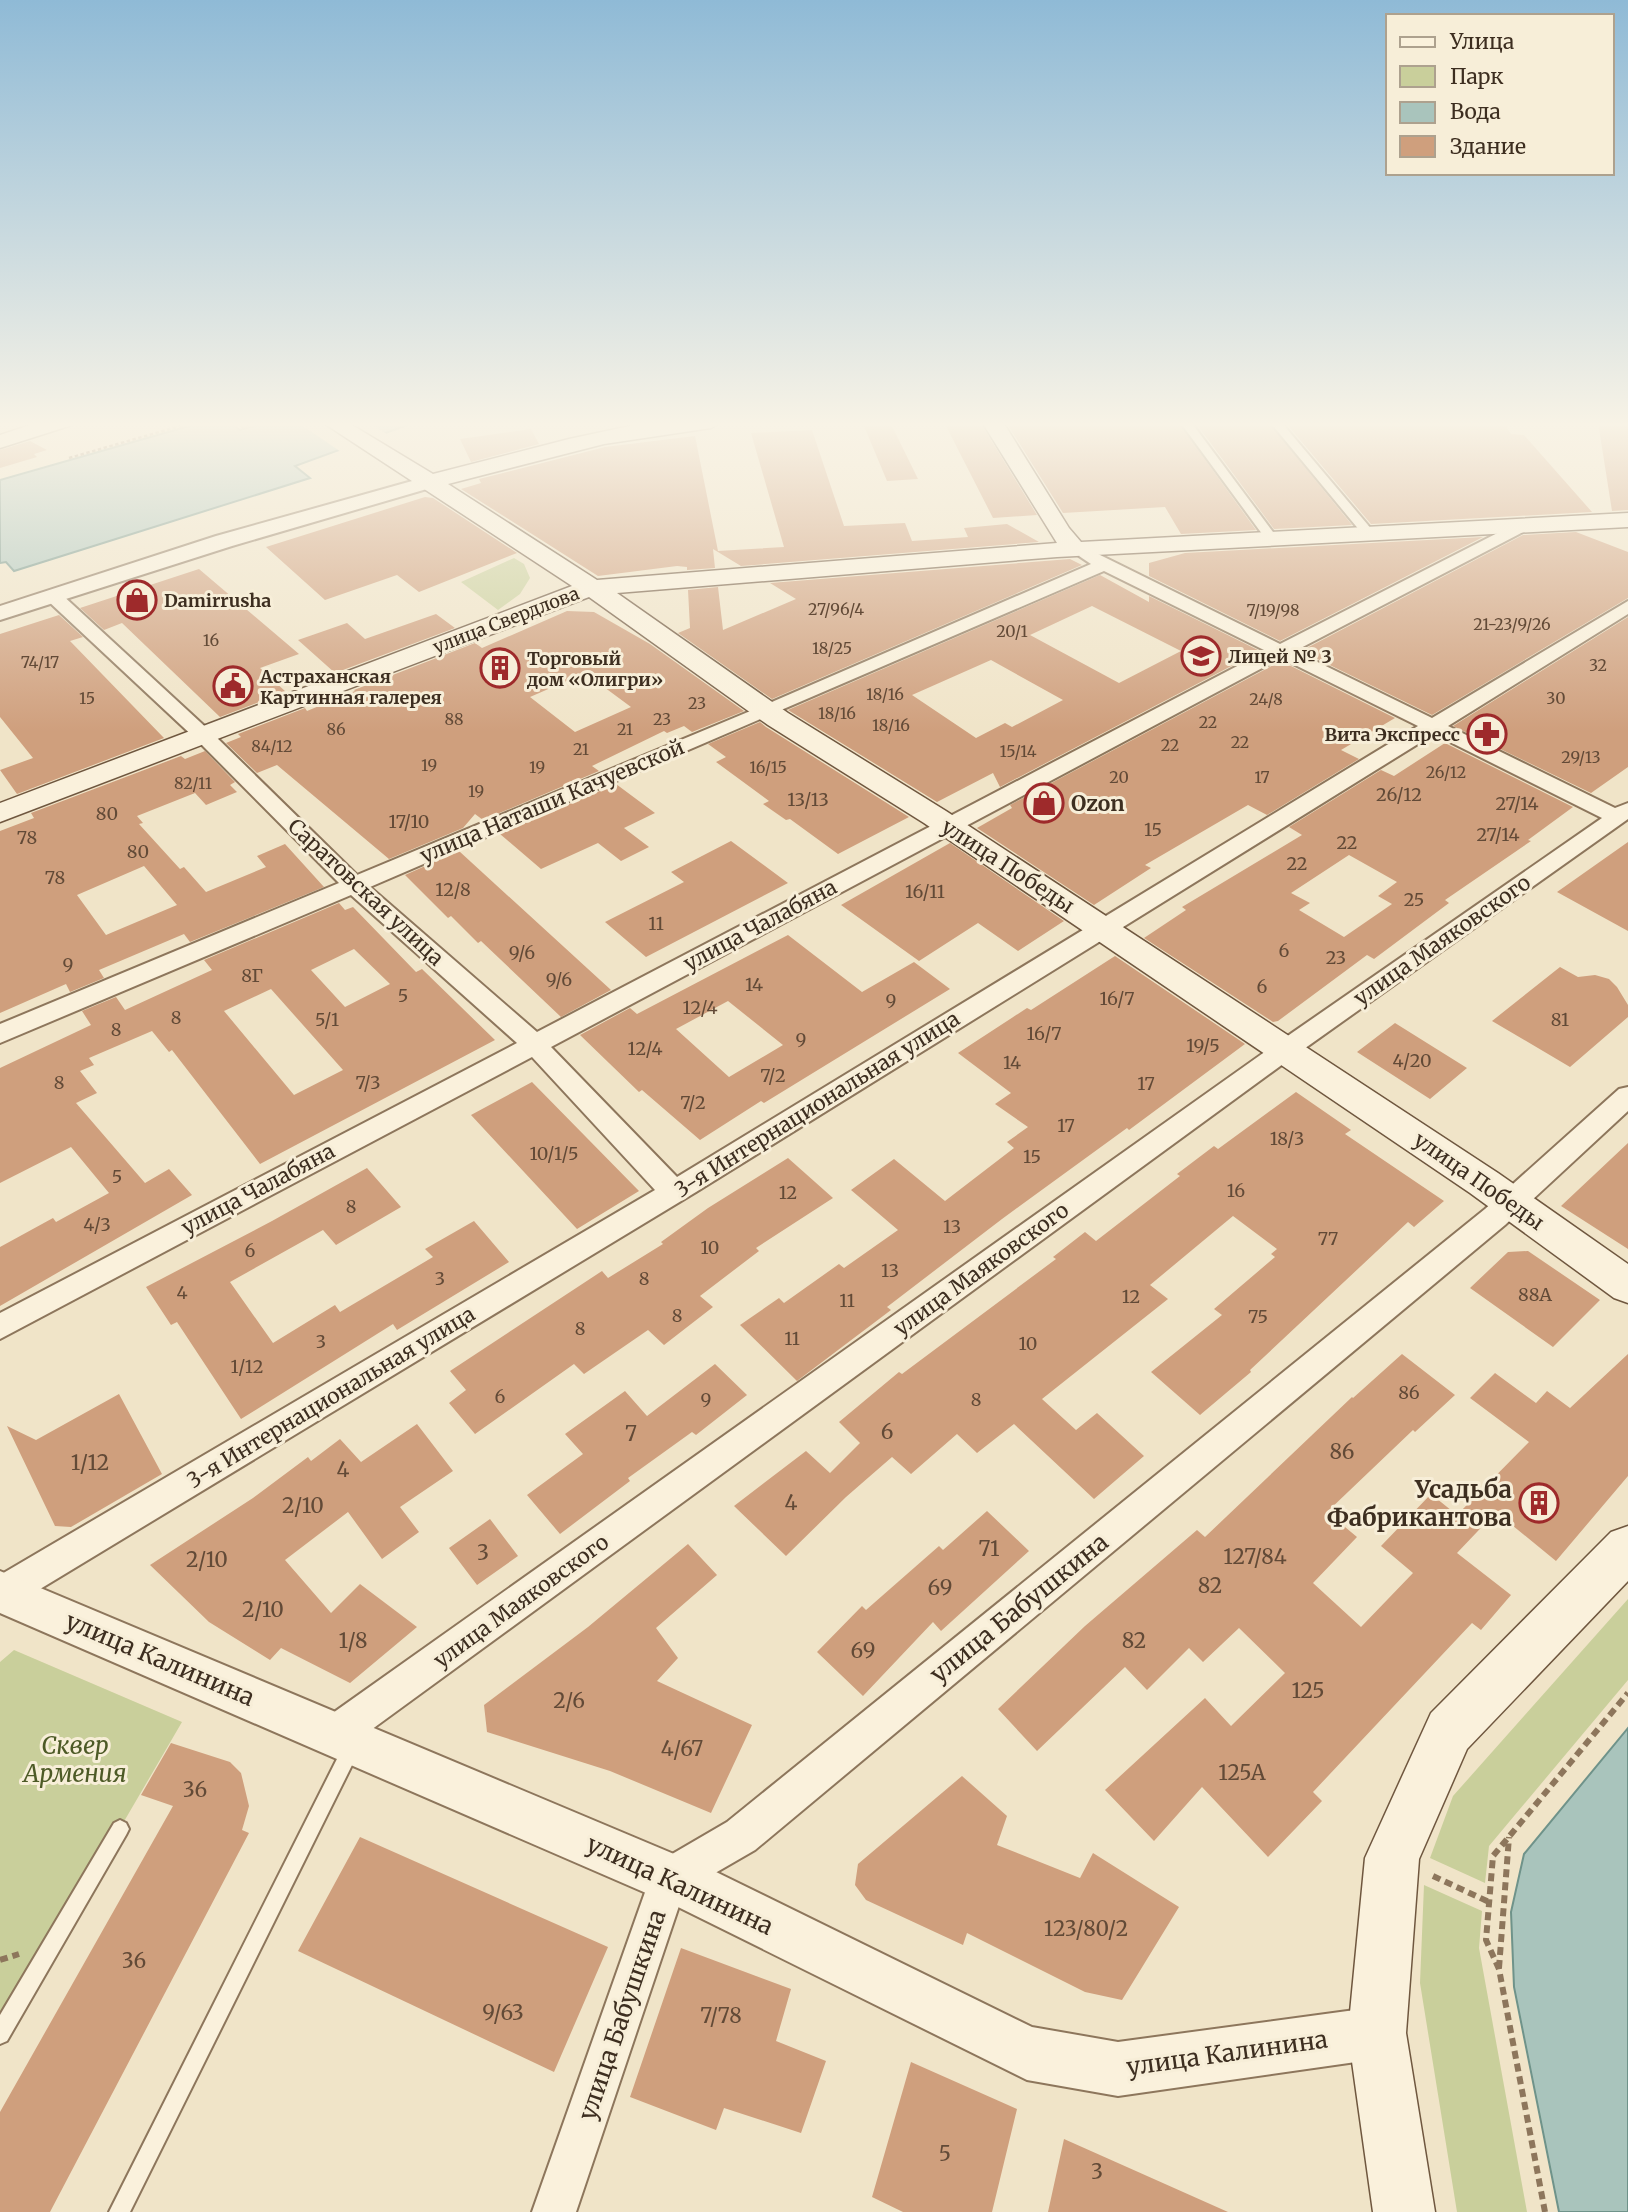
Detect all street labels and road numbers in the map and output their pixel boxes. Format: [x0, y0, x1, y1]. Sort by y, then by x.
street label: улица Свердлова [430, 581, 583, 658]
street label: улица Наташи Качуевской [416, 733, 688, 869]
street label: Саратовская улица [282, 813, 450, 971]
street label: улица Победы [936, 813, 1080, 919]
street label: улица Маяковского [1348, 869, 1536, 1011]
street label: улица Чалабяна [679, 873, 841, 977]
street label: 3-я Интернациональная улица [670, 1005, 964, 1203]
street label: улица Победы [1409, 1126, 1549, 1236]
street label: улица Чалабяна [177, 1137, 339, 1241]
street label: улица Маяковского [888, 1196, 1074, 1342]
street label: 3-я Интернациональная улица [182, 1300, 480, 1494]
street label: улица Бабушкина [923, 1526, 1115, 1690]
street label: улица Маяковского [428, 1528, 614, 1674]
street label: улица Калинина [61, 1605, 259, 1713]
street label: улица Калинина [582, 1828, 779, 1942]
street label: улица Бабушкина [571, 1905, 673, 2124]
street label: улица Калинина [1125, 2024, 1330, 2082]

